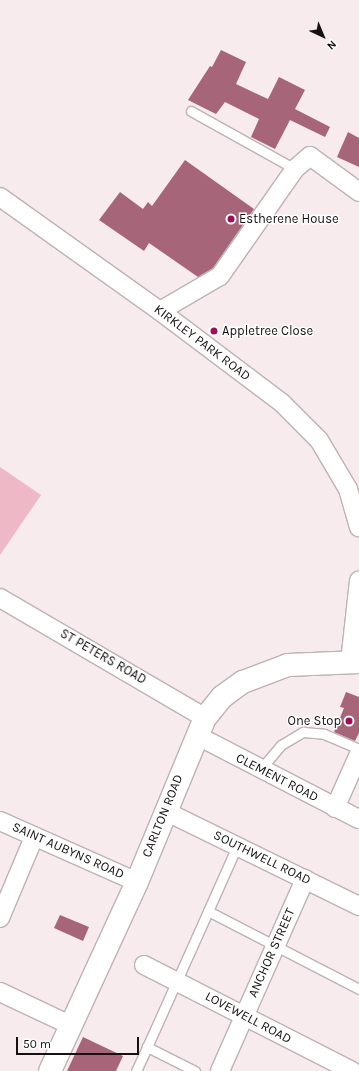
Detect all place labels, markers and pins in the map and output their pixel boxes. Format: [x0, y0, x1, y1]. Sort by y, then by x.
place label: Estherene House [239, 211, 339, 227]
marker: Estherene House [226, 214, 236, 224]
place label: Appletree Close [222, 323, 313, 339]
marker: Appletree Close [209, 326, 219, 336]
place label: One Stop [288, 713, 341, 729]
marker: One Stop [344, 716, 354, 726]

